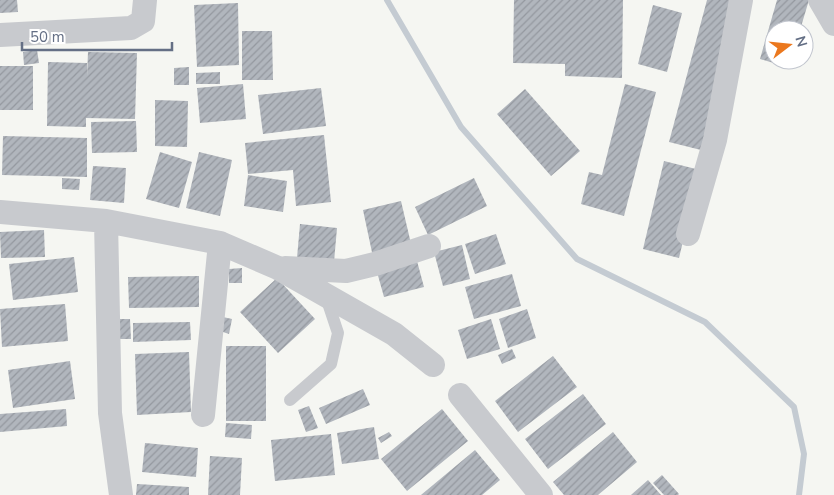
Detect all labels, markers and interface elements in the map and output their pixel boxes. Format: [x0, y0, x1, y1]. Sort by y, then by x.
scale bar [22, 20, 172, 52]
north arrow [764, 20, 814, 70]
text: 50 m [30, 27, 65, 47]
text: N [790, 34, 812, 49]

